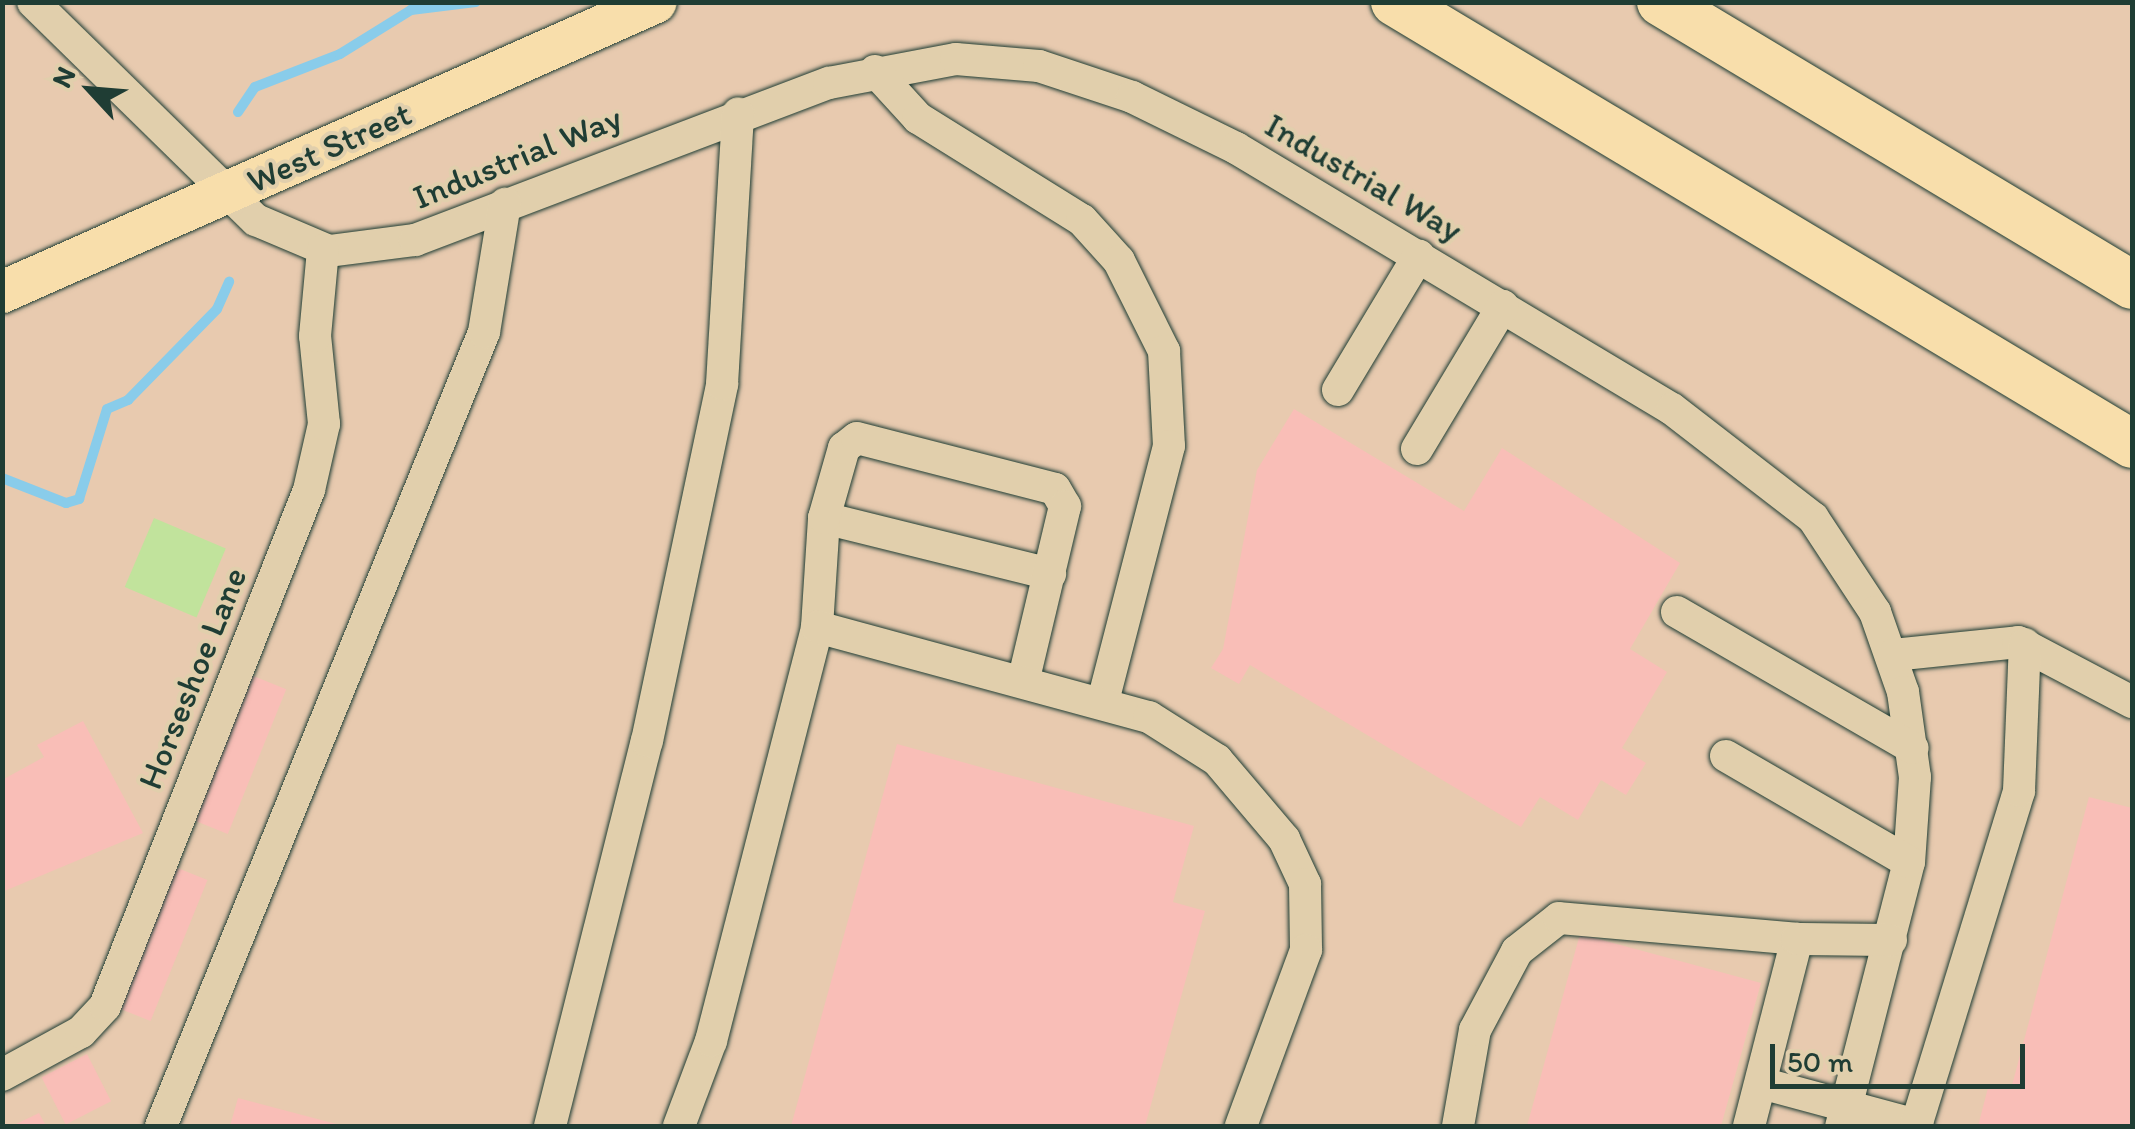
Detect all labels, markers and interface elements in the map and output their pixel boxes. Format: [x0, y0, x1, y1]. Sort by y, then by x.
north arrow [40, 40, 140, 140]
text: N [44, 61, 82, 93]
street label: West Street [241, 92, 417, 202]
street label: Industrial Way [407, 96, 627, 218]
street label: Industrial Way [1258, 104, 1470, 250]
street label: Horseshoe Lane [128, 560, 256, 796]
scale bar [1775, 1024, 2030, 1086]
text: 50 m [1787, 1043, 1853, 1080]

